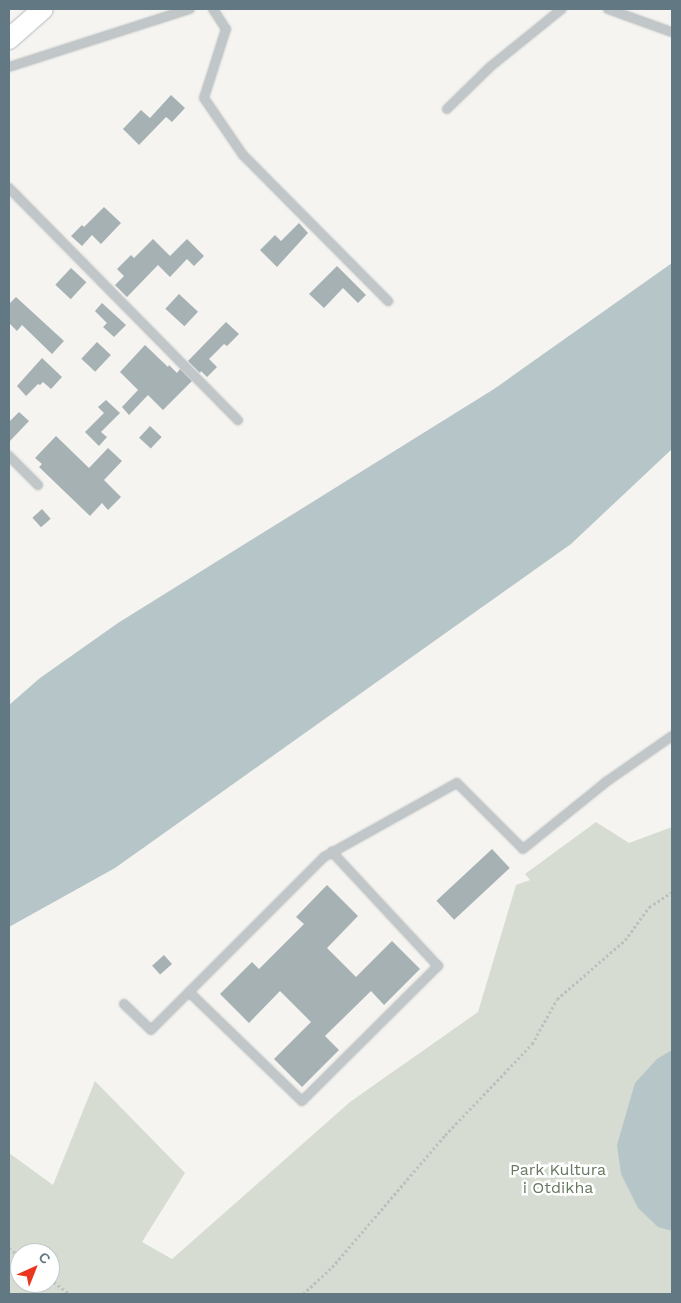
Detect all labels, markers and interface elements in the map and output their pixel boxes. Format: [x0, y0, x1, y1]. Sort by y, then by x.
park label: Park Kultura i Otdikha [510, 1160, 606, 1198]
north arrow [10, 1243, 60, 1293]
text: С [36, 1249, 54, 1267]

